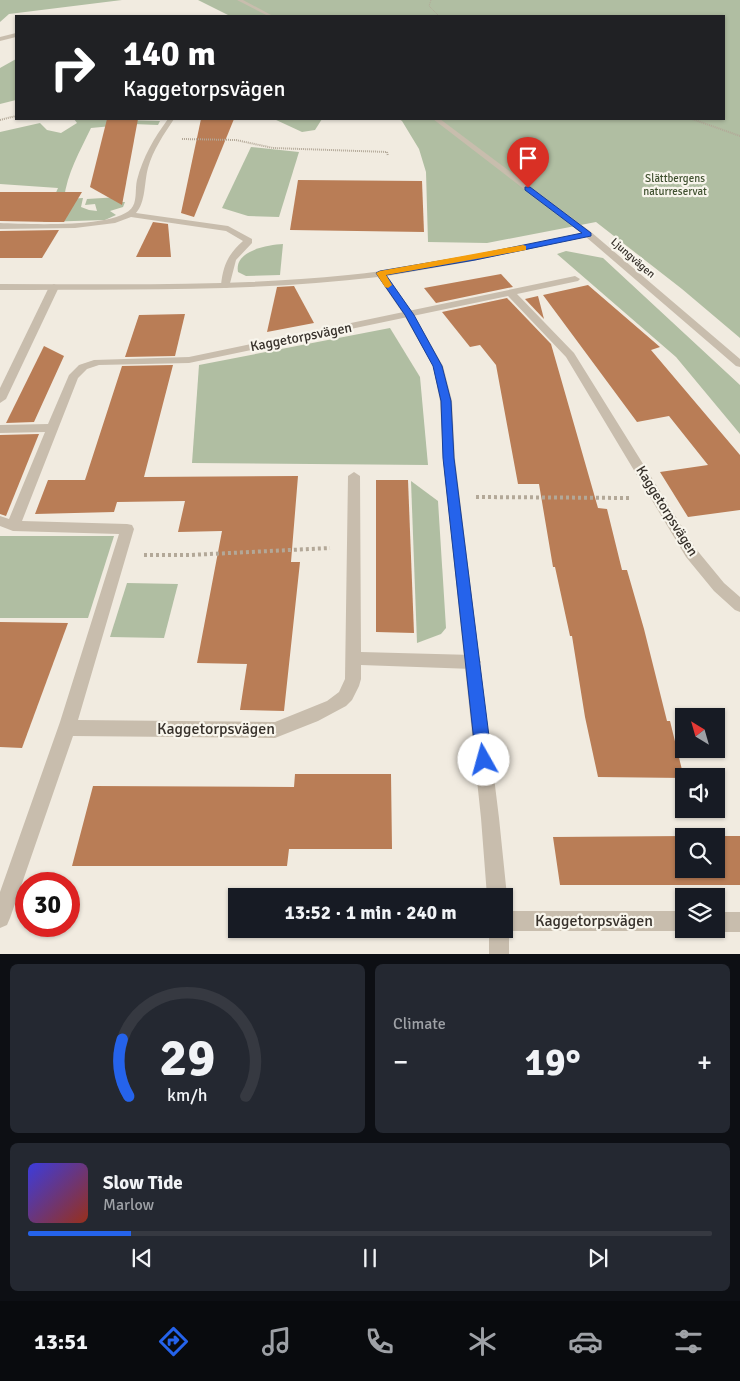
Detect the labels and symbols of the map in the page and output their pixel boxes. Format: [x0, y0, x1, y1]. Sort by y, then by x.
pin [507, 137, 549, 188]
park label: Slättbergens naturreservat [643, 172, 707, 198]
street label: Ljungvägen [608, 235, 658, 281]
street label: Kaggetorpsvägen [249, 319, 353, 355]
street label: Kaggetorpsvägen [632, 463, 702, 559]
north arrow [675, 708, 725, 758]
street label: Kaggetorpsvägen [157, 719, 275, 739]
position arrow [457, 733, 509, 785]
speed limit sign: 30 [15, 872, 80, 937]
street label: Kaggetorpsvägen [535, 911, 653, 931]

